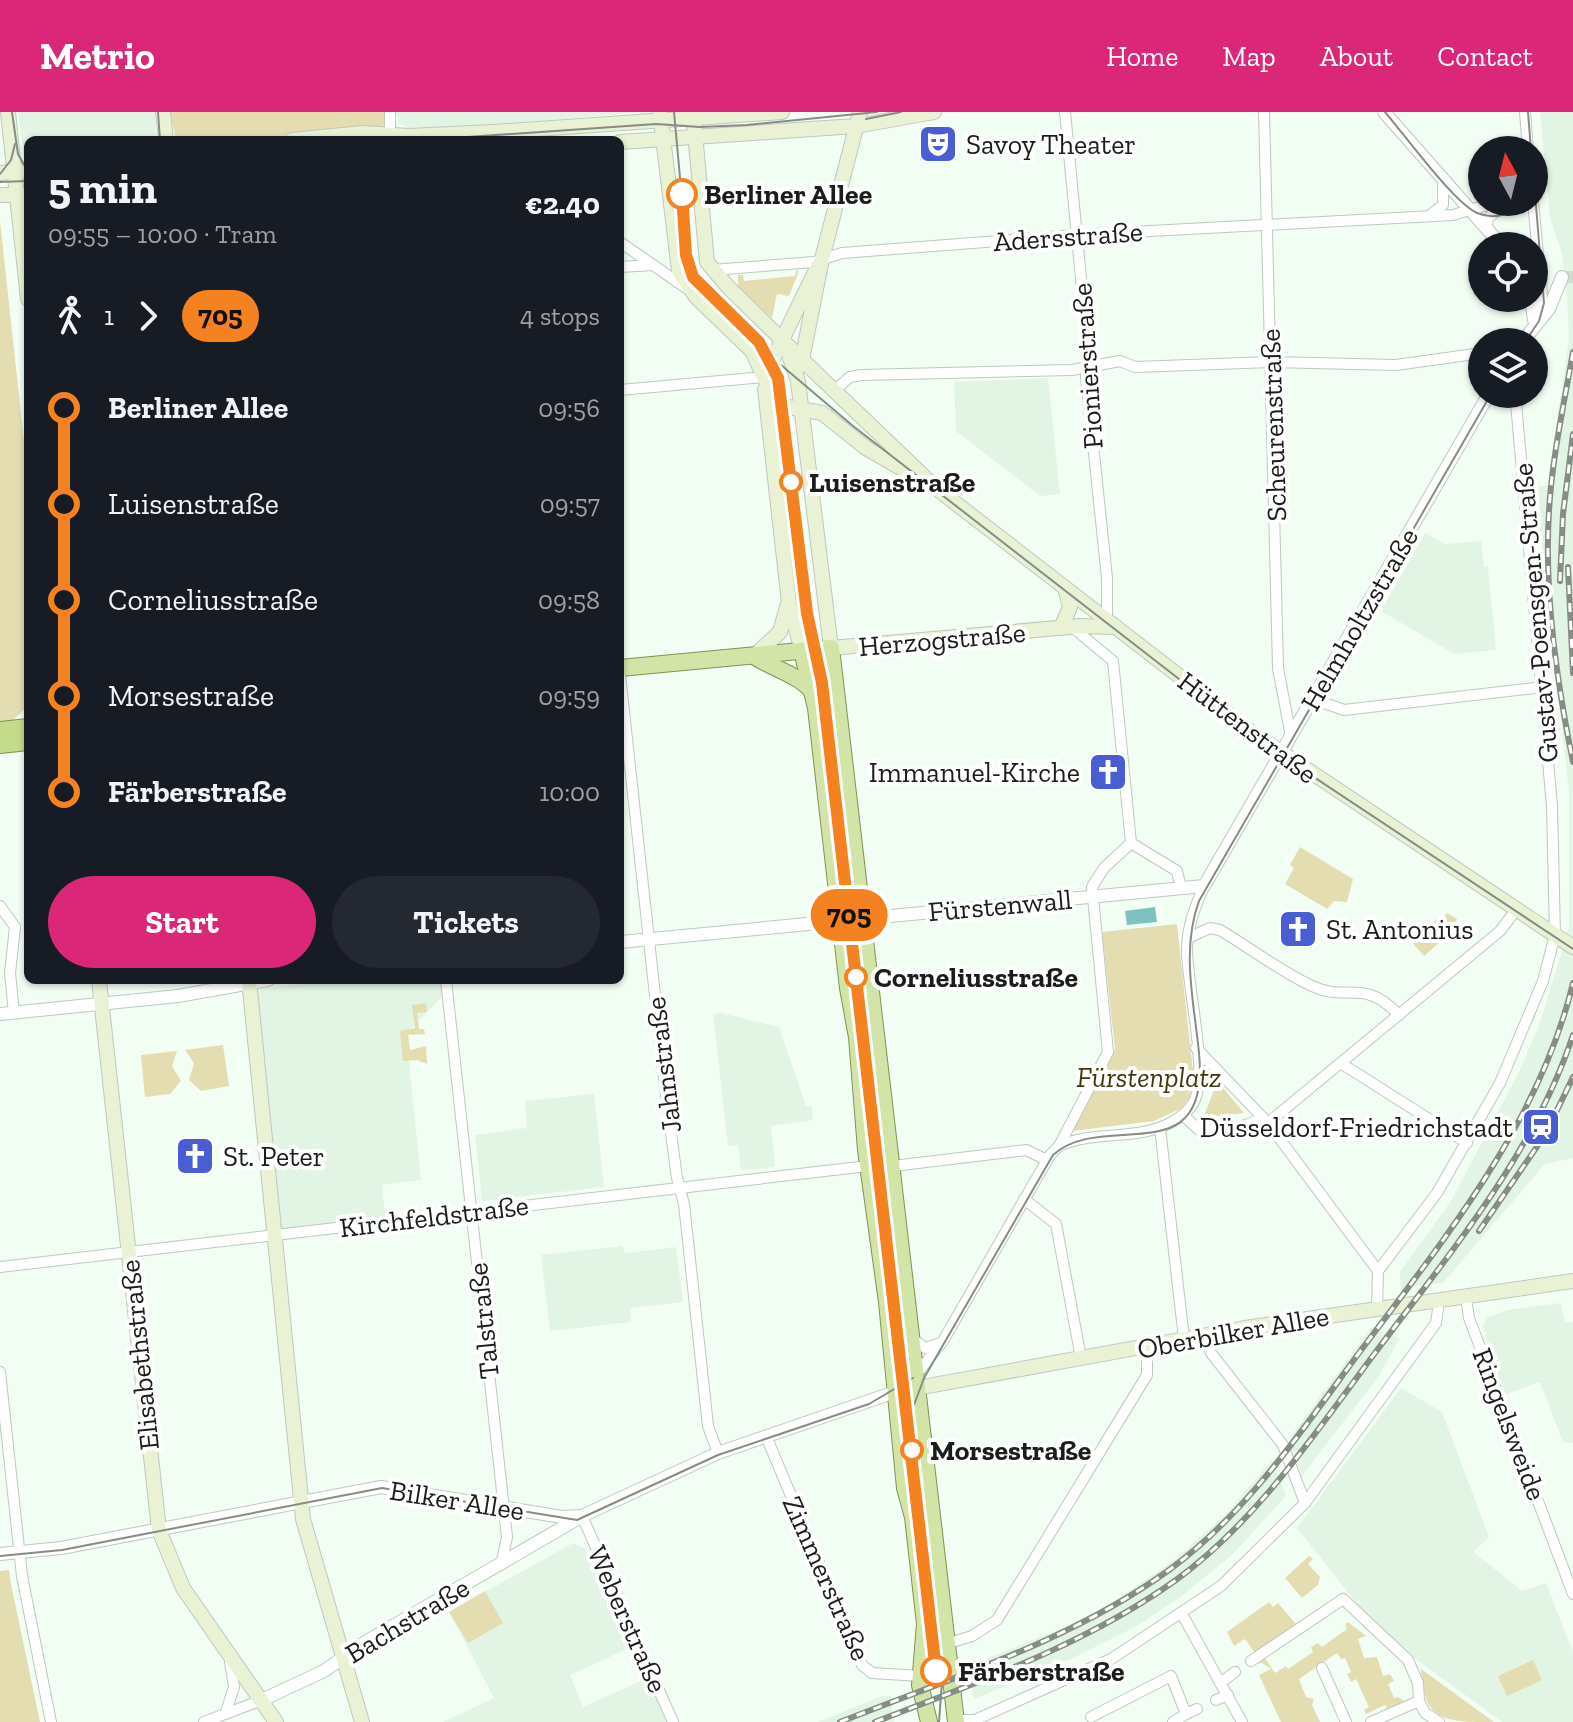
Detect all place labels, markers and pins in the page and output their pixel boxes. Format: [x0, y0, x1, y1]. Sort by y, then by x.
theatre icon: Savoy Theater [917, 123, 959, 165]
place label: Savoy Theater [966, 128, 1136, 161]
place label: Berliner Allee [704, 178, 872, 211]
marker: Berliner Allee [667, 179, 697, 209]
place label: Luisenstraße [809, 466, 975, 499]
marker: Luisenstraße [780, 471, 802, 493]
church icon: Immanuel-Kirche [1087, 751, 1129, 793]
place label: Immanuel-Kirche [869, 756, 1080, 789]
church icon: St. Antonius [1277, 908, 1319, 950]
place label: St. Antonius [1326, 913, 1474, 946]
place label: Corneliusstraße [874, 961, 1078, 994]
marker: Corneliusstraße [845, 966, 867, 988]
station icon: Düsseldorf-Friedrichstadt [1520, 1106, 1562, 1148]
place label: Düsseldorf-Friedrichstadt [1200, 1111, 1514, 1144]
church icon: St. Peter [174, 1135, 216, 1177]
place label: St. Peter [223, 1140, 325, 1173]
place label: Morsestraße [930, 1434, 1091, 1467]
marker: Morsestraße [901, 1439, 923, 1461]
place label: Färberstraße [958, 1655, 1125, 1688]
marker: Färberstraße [921, 1656, 951, 1686]

